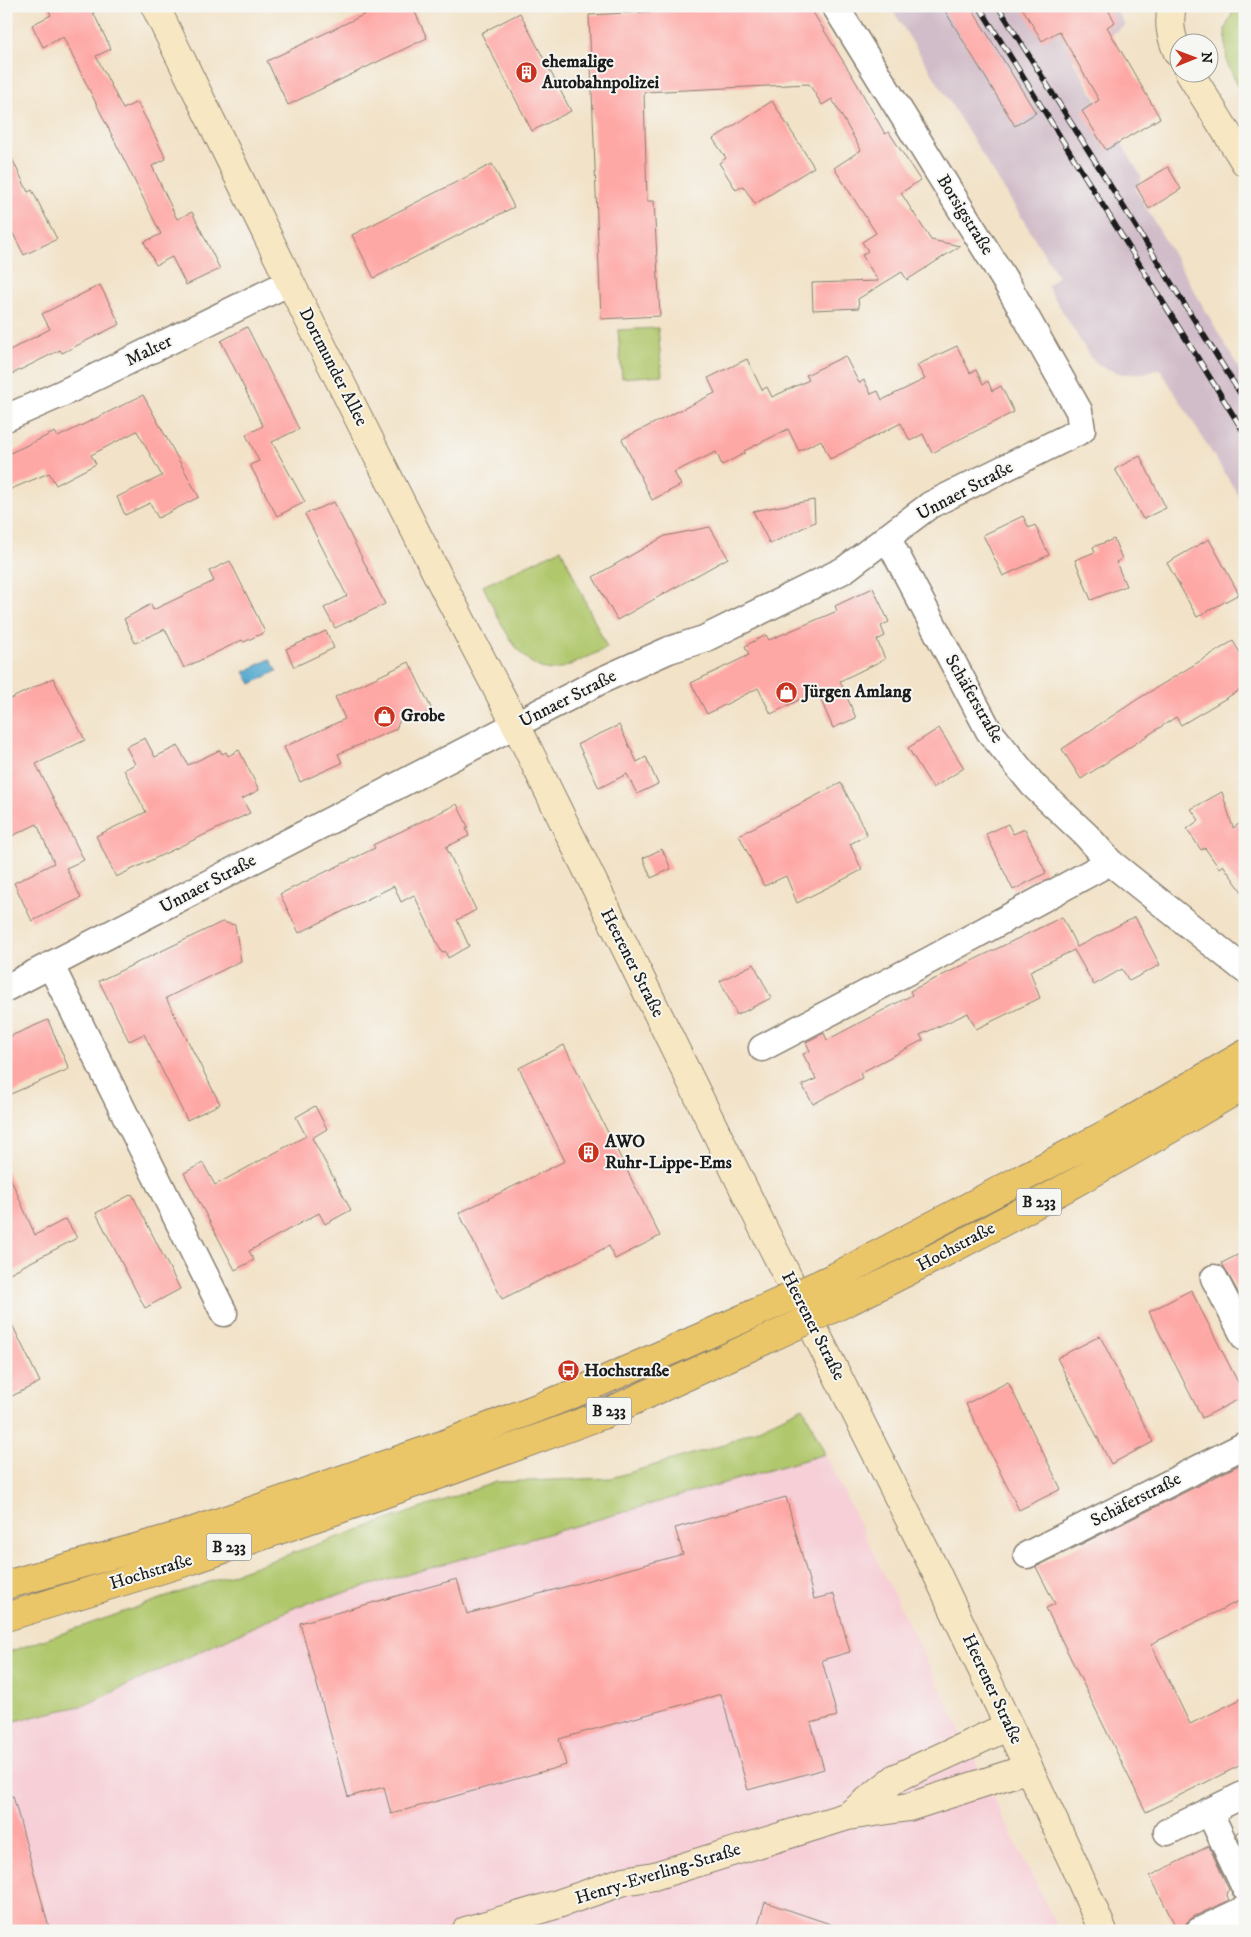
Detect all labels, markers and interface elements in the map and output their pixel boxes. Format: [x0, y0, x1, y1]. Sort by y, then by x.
north arrow [1168, 32, 1218, 82]
place label: ehemalige Autobahnpolizei [541, 51, 660, 94]
text: N [1197, 52, 1215, 64]
building icon: ehemalige Autobahnpolizei [514, 60, 538, 84]
street label: Borsigstraße [932, 171, 998, 259]
street label: Dortmunder Allee [294, 304, 372, 430]
street label: Malter [122, 330, 176, 372]
street label: Unnaer Straße [913, 456, 1017, 526]
street label: Schäferstraße [940, 651, 1008, 747]
street label: Unnaer Straße [516, 665, 620, 733]
shop icon: Jürgen Amlang [775, 680, 799, 704]
place label: Jürgen Amlang [801, 681, 912, 703]
shop icon: Grobe [373, 704, 397, 728]
place label: Grobe [401, 705, 445, 727]
street label: Unnaer Straße [156, 849, 260, 919]
street label: Heerener Straße [595, 905, 669, 1021]
place label: AWO Ruhr-Lippe-Ems [604, 1131, 732, 1174]
building icon: AWO Ruhr-Lippe-Ems [577, 1140, 601, 1164]
road number: B 233 [1016, 1188, 1062, 1216]
street label: Hochstraße [913, 1217, 999, 1277]
street label: Heerener Straße [776, 1268, 850, 1384]
bus stop icon: Hochstraße [556, 1359, 580, 1383]
place label: Hochstraße [584, 1360, 670, 1382]
road number: B 233 [586, 1398, 632, 1424]
street label: Schäferstraße [1087, 1468, 1185, 1532]
road number: B 233 [206, 1534, 252, 1560]
street label: Hochstraße [107, 1549, 195, 1595]
street label: Heerener Straße [957, 1630, 1027, 1748]
street label: Henry-Everling-Straße [573, 1838, 743, 1910]

